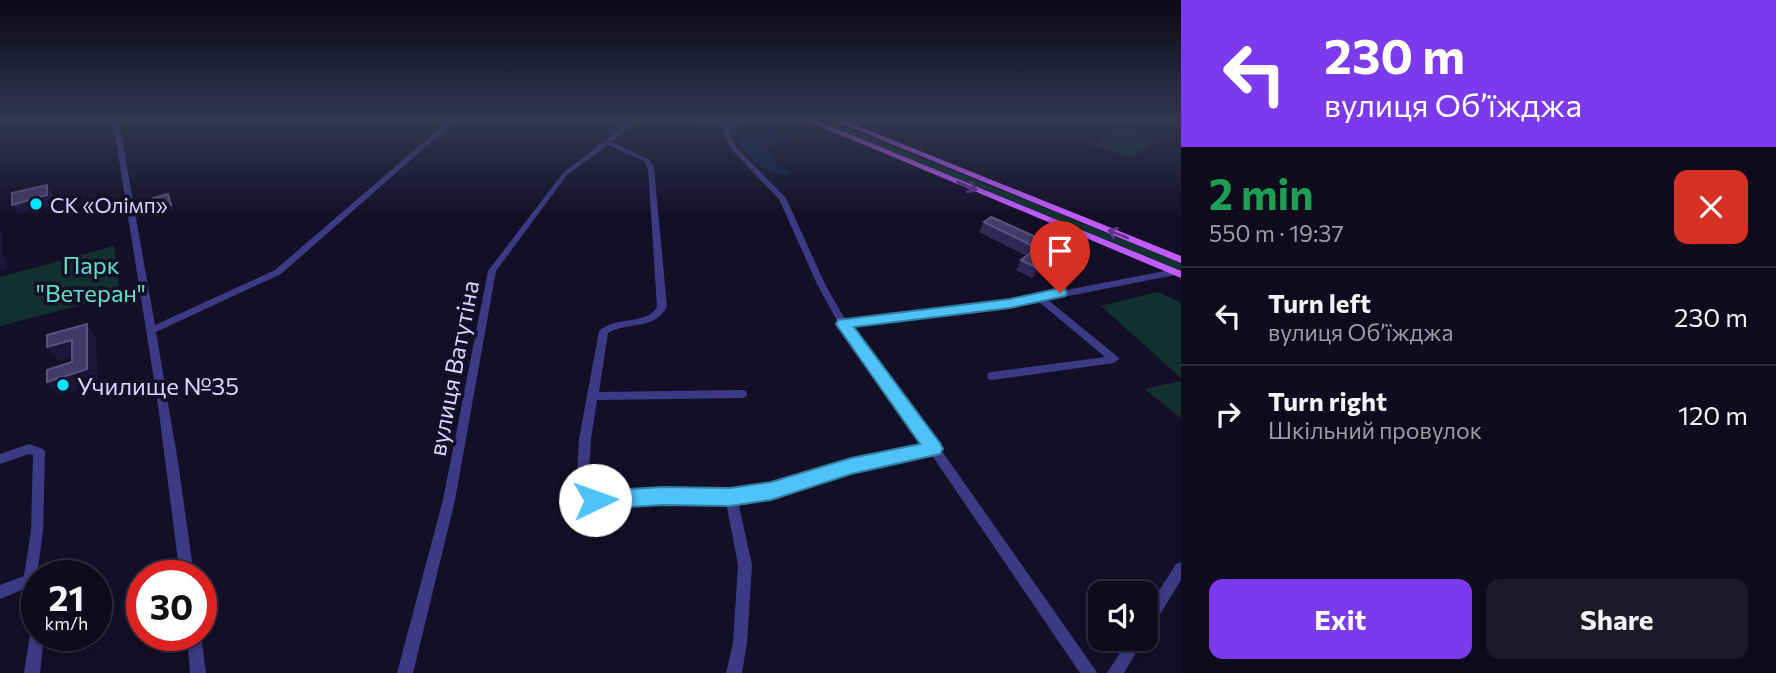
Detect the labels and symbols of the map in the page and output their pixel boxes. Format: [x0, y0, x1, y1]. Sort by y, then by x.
one-way arrow [956, 180, 978, 193]
place label: СК «Олімп» [50, 192, 168, 217]
marker: СК «Олімп» [28, 196, 44, 212]
pin [1030, 221, 1090, 293]
one-way arrow [1107, 227, 1129, 240]
park label: Парк "Ветеран" [36, 250, 146, 307]
street label: вулиця Ватутіна [422, 278, 484, 458]
place label: Училище №35 [77, 371, 239, 400]
marker: Училище №35 [55, 377, 71, 393]
position arrow [558, 463, 632, 537]
speed limit sign: 30 [126, 560, 217, 651]

